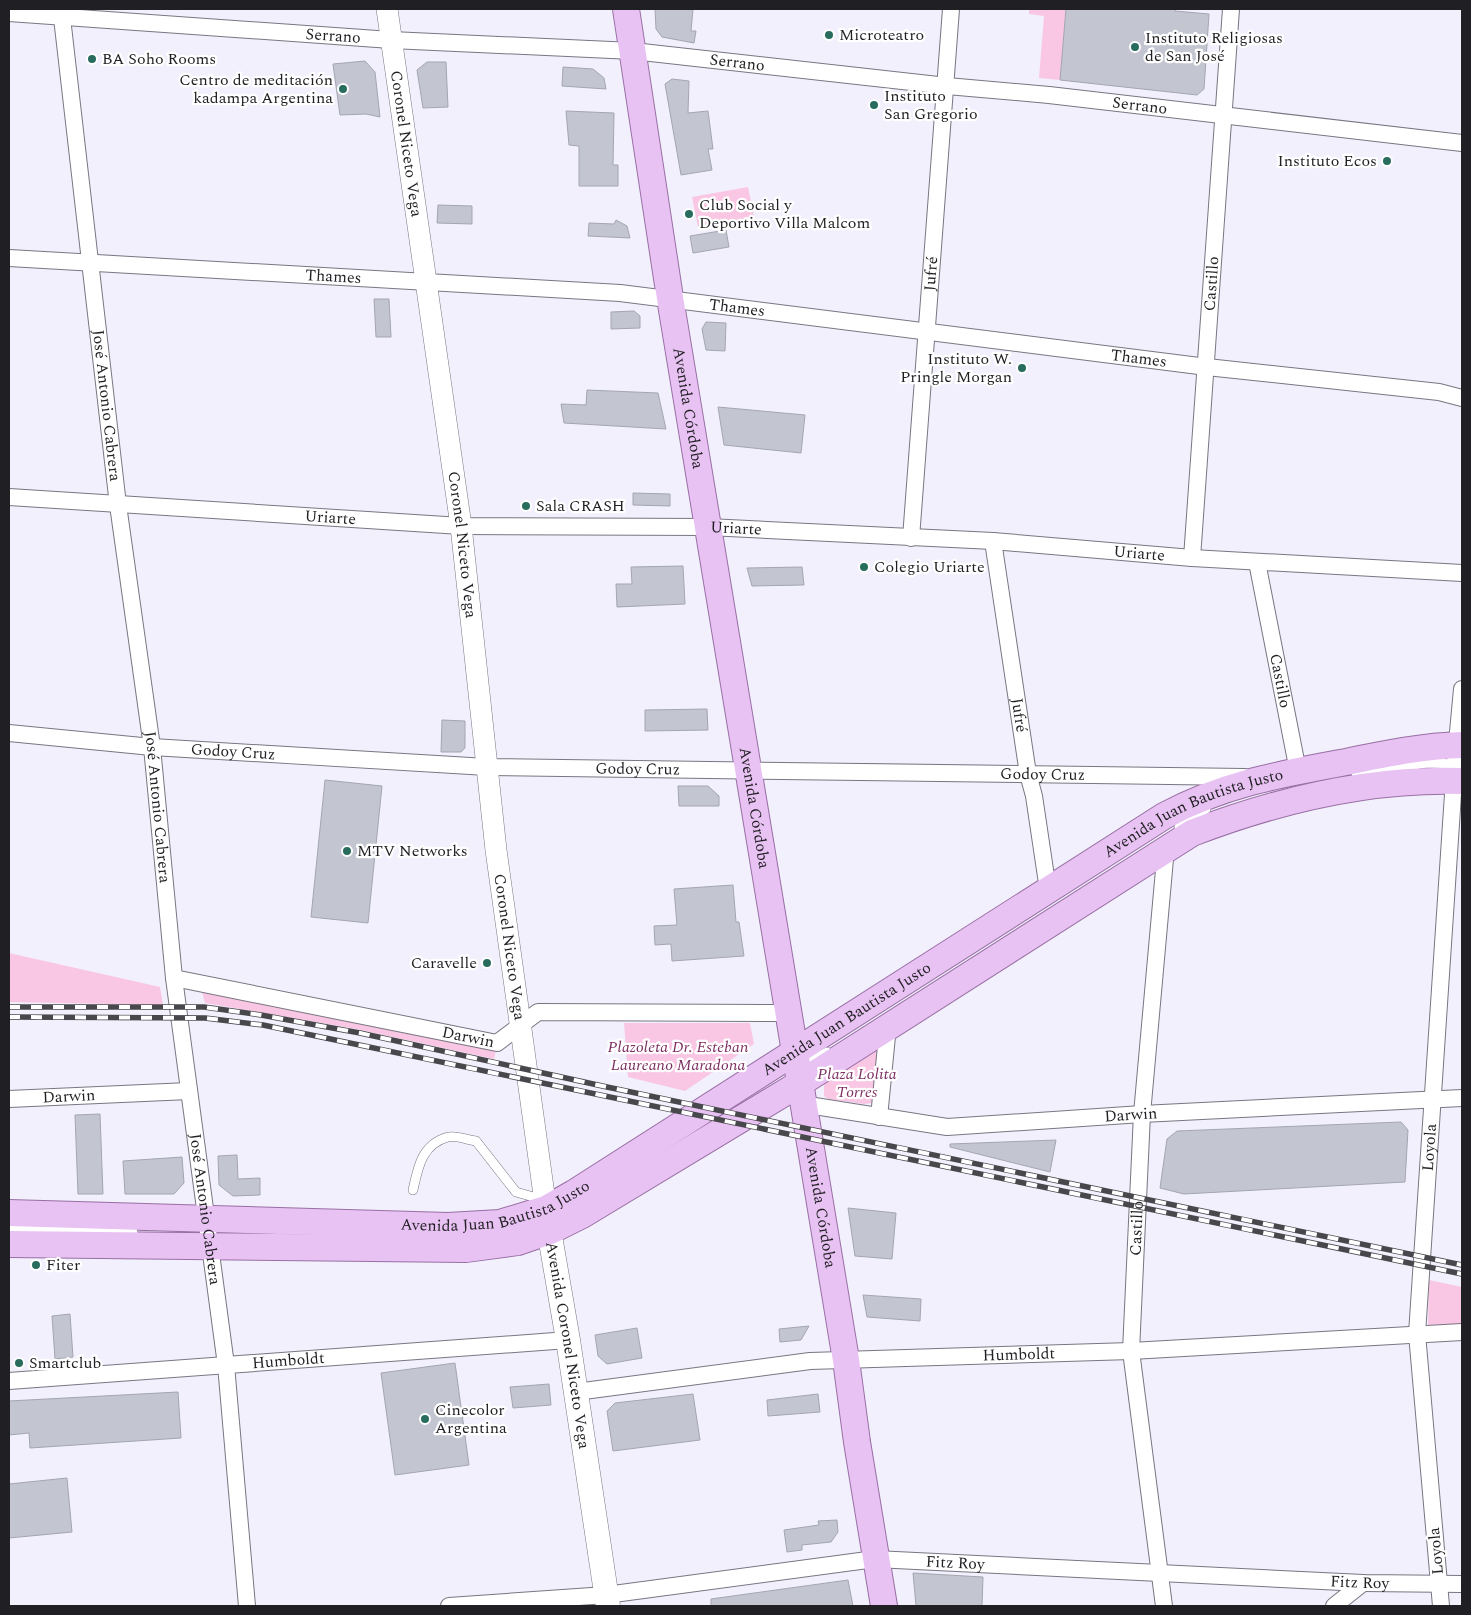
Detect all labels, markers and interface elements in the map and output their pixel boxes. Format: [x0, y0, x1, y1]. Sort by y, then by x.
street label: Serrano [305, 22, 362, 50]
place label: Microteatro [839, 23, 924, 47]
place label: Instituto Religiosas de San José [1145, 26, 1283, 68]
marker: Microteatro [823, 29, 835, 41]
marker: Instituto Religiosas de San José [1129, 41, 1141, 53]
place label: BA Soho Rooms [102, 47, 216, 71]
street label: Serrano [708, 48, 766, 78]
marker: BA Soho Rooms [86, 53, 98, 65]
place label: Centro de meditación kadampa Argentina [179, 68, 333, 110]
street label: Coronel Niceto Vega [384, 69, 429, 219]
marker: Centro de meditación kadampa Argentina [337, 83, 349, 95]
place label: Instituto San Gregorio [884, 84, 978, 126]
street label: Serrano [1111, 90, 1169, 121]
marker: Instituto San Gregorio [868, 99, 880, 111]
place label: Instituto Ecos [1277, 149, 1377, 173]
marker: Instituto Ecos [1381, 155, 1393, 167]
place label: Club Social y Deportivo Villa Malcom [699, 193, 870, 235]
marker: Club Social y Deportivo Villa Malcom [683, 208, 695, 220]
street label: Jufré [918, 255, 944, 292]
street label: Castillo [1198, 255, 1225, 312]
street label: Thames [305, 263, 362, 290]
street label: Thames [708, 292, 767, 323]
street label: José Antonio Cabrera [86, 328, 127, 483]
street label: Thames [1109, 343, 1168, 374]
street label: Avenida Córdoba [666, 346, 710, 471]
place label: Instituto W. Pringle Morgan [900, 347, 1012, 389]
marker: Instituto W. Pringle Morgan [1016, 362, 1028, 374]
street label: Coronel Niceto Vega [441, 470, 483, 620]
place label: Sala CRASH [536, 494, 625, 518]
marker: Sala CRASH [520, 500, 532, 512]
street label: Uriarte [304, 504, 357, 531]
street label: Uriarte [710, 515, 762, 542]
street label: Uriarte [1112, 539, 1166, 568]
place label: Colegio Uriarte [874, 555, 985, 579]
marker: Colegio Uriarte [858, 561, 870, 573]
street label: Castillo [1263, 651, 1297, 710]
street label: Jufré [1005, 696, 1034, 734]
street label: José Antonio Cabrera [138, 730, 177, 884]
street label: Godoy Cruz [190, 737, 276, 766]
street label: Avenida Córdoba [733, 745, 776, 870]
street label: Godoy Cruz [595, 756, 680, 782]
street label: Godoy Cruz [1000, 762, 1085, 787]
street label: Avenida Juan Bautista Justo [1099, 763, 1285, 864]
place label: MTV Networks [357, 839, 468, 863]
marker: MTV Networks [341, 845, 353, 857]
street label: Coronel Niceto Vega [487, 872, 532, 1022]
place label: Caravelle [411, 951, 477, 975]
street label: Avenida Juan Bautista Justo [757, 956, 936, 1082]
marker: Caravelle [481, 957, 493, 969]
street label: Darwin [440, 1020, 496, 1054]
park label: Plazoleta Dr. Esteban Laureano Maradona [608, 1035, 749, 1077]
park label: Plaza Lolita Torres [817, 1062, 897, 1104]
street label: Darwin [42, 1083, 96, 1110]
street label: Darwin [1104, 1101, 1158, 1128]
street label: Loyola [1416, 1123, 1443, 1172]
street label: José Antonio Cabrera [183, 1132, 227, 1287]
street label: Avenida Córdoba [799, 1145, 843, 1270]
street label: Avenida Juan Bautista Justo [400, 1174, 595, 1238]
street label: Castillo [1123, 1200, 1150, 1256]
street label: Avenida Coronel Niceto Vega [539, 1240, 596, 1451]
place label: Fiter [46, 1253, 80, 1277]
marker: Fiter [30, 1259, 42, 1271]
street label: Humboldt [982, 1341, 1056, 1368]
street label: Humboldt [251, 1346, 326, 1375]
place label: Smartclub [29, 1351, 101, 1375]
marker: Smartclub [13, 1357, 25, 1369]
place label: Cinecolor Argentina [435, 1398, 507, 1440]
marker: Cinecolor Argentina [419, 1413, 431, 1425]
street label: Loyola [1422, 1526, 1450, 1576]
street label: Fitz Roy [925, 1550, 986, 1576]
street label: Fitz Roy [1330, 1569, 1391, 1595]

